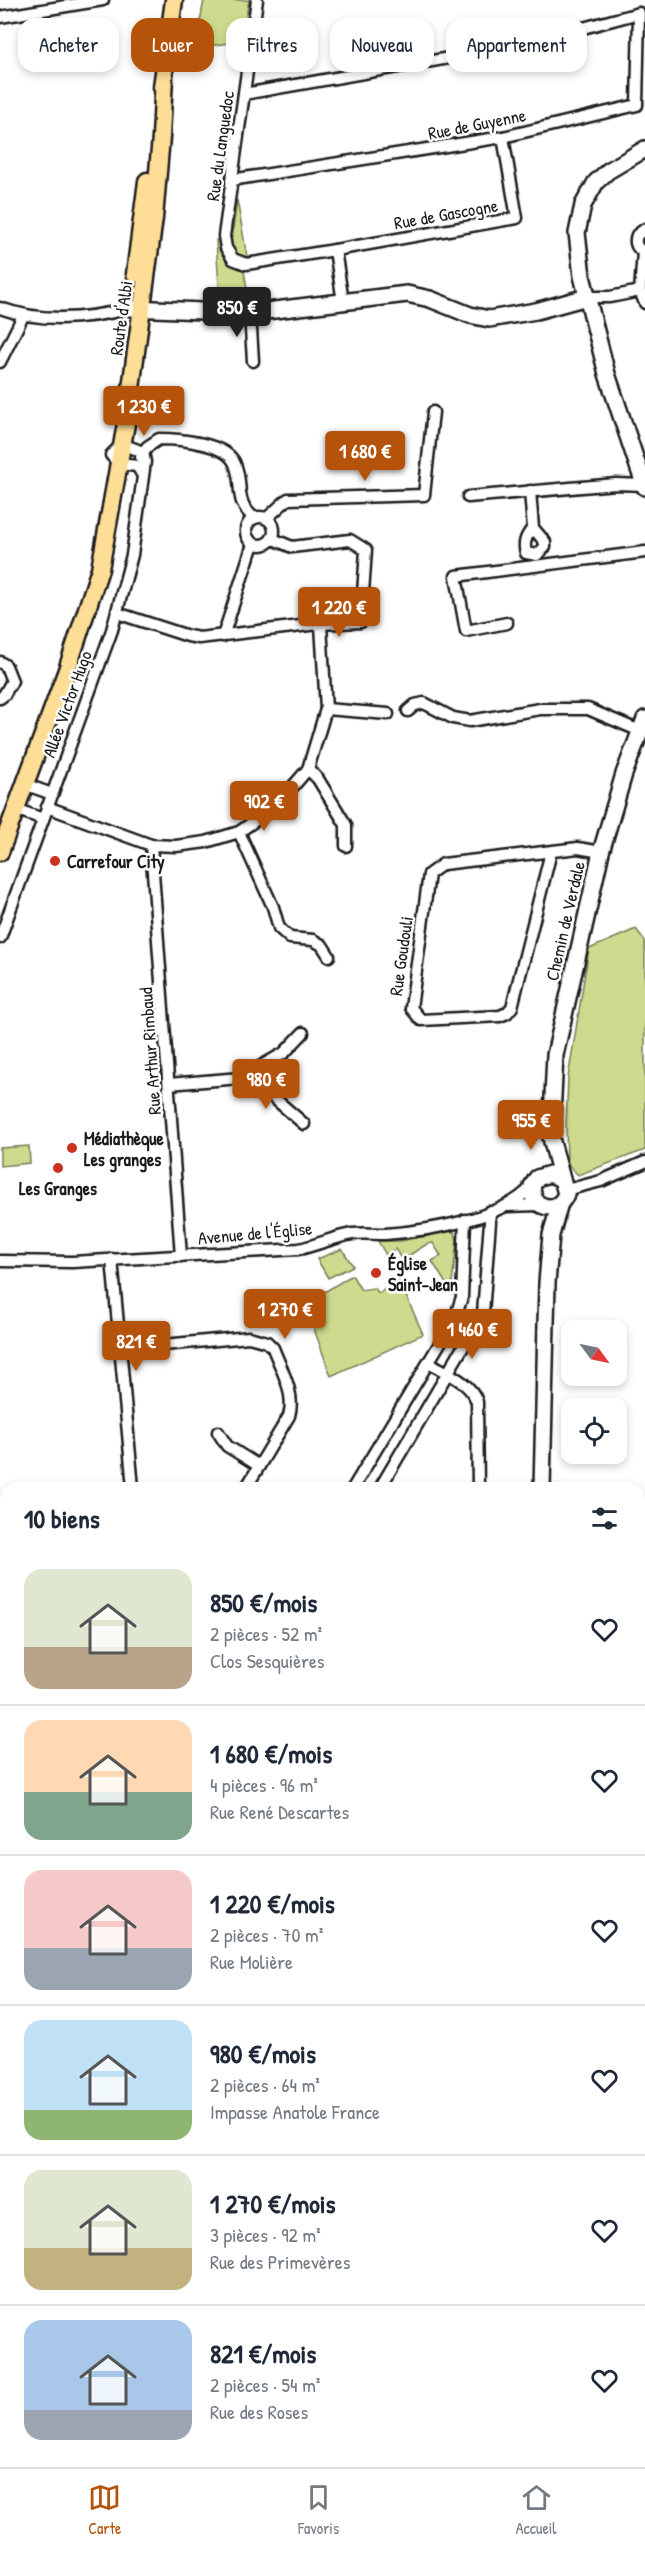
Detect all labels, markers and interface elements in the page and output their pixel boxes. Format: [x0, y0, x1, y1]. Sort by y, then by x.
chip: Acheter [18, 18, 119, 72]
chip: Louer [131, 18, 214, 72]
chip: Filtres [226, 18, 318, 72]
chip: Nouveau [330, 18, 434, 72]
chip: Appartement [446, 18, 587, 72]
street label: Rue du Languedoc [200, 90, 240, 202]
street label: Rue de Guyenne [426, 102, 528, 146]
street label: Rue de Gascogne [392, 193, 500, 235]
street label: Route d'Albi [103, 279, 139, 357]
pin: 850 € [195, 287, 279, 338]
text: 850 € [217, 293, 257, 320]
pin: 1 230 € [89, 386, 199, 437]
text: 1 230 € [117, 392, 171, 419]
pin: 1 680 € [310, 431, 420, 482]
text: 1 680 € [339, 437, 391, 464]
pin: 1 220 € [284, 587, 394, 638]
text: 1 220 € [312, 593, 366, 620]
street label: Allée Victor Hugo [36, 647, 98, 761]
pin: 902 € [222, 781, 306, 832]
text: 902 € [244, 787, 284, 814]
place label: Carrefour City [67, 849, 165, 875]
marker: Carrefour City [48, 854, 62, 868]
street label: Chemin de Verdale [539, 859, 591, 983]
street label: Rue Goudouli [383, 915, 419, 997]
street label: Rue Arthur Rimbaud [133, 987, 167, 1115]
pin: 980 € [224, 1059, 308, 1110]
text: 980 € [246, 1065, 286, 1092]
pin: 955 € [489, 1100, 573, 1151]
text: 955 € [512, 1106, 550, 1133]
place label: Médiathèque Les granges [84, 1126, 164, 1173]
marker: Médiathèque Les granges [65, 1141, 79, 1155]
marker: Les Granges [51, 1161, 65, 1175]
place label: Les Granges [19, 1176, 97, 1202]
street label: Avenue de l'Église [197, 1216, 313, 1250]
place label: Église Saint-Jean [388, 1251, 458, 1297]
marker: Église Saint-Jean [369, 1266, 383, 1280]
pin: 1 270 € [230, 1289, 340, 1340]
text: 1 270 € [258, 1295, 312, 1322]
pin: 1 460 € [417, 1309, 527, 1360]
text: 1 460 € [447, 1315, 497, 1342]
north arrow [561, 1320, 627, 1386]
map controls [561, 1320, 627, 1464]
pin: 821 € [94, 1321, 178, 1372]
text: 821 € [116, 1327, 156, 1354]
button: locate [561, 1398, 627, 1464]
text: 10 biens [24, 1501, 100, 1536]
icon: filters [588, 1502, 621, 1535]
text: 850 €/mois [210, 1585, 317, 1620]
icon: home [72, 1593, 144, 1665]
icon: heart [588, 1613, 621, 1646]
text: 2 pièces · 52 m² [210, 1620, 322, 1647]
text: Clos Sesquières [210, 1647, 325, 1674]
text: 1 680 €/mois [210, 1736, 332, 1771]
icon: home [72, 1744, 144, 1816]
icon: heart [588, 1764, 621, 1797]
text: 4 pièces · 96 m² [210, 1771, 318, 1798]
text: Rue René Descartes [210, 1798, 349, 1825]
text: 1 220 €/mois [210, 1886, 335, 1921]
icon: home [72, 1894, 144, 1966]
icon: heart [588, 1914, 621, 1947]
text: 2 pièces · 70 m² [210, 1921, 323, 1948]
text: Rue Molière [210, 1948, 293, 1975]
text: 980 €/mois [210, 2036, 316, 2071]
icon: home [72, 2044, 144, 2116]
icon: heart [588, 2064, 621, 2097]
text: 2 pièces · 64 m² [210, 2071, 320, 2098]
text: Impasse Anatole France [210, 2098, 380, 2125]
text: 1 270 €/mois [210, 2186, 336, 2221]
icon: home [72, 2194, 144, 2266]
icon: heart [588, 2214, 621, 2247]
text: 3 pièces · 92 m² [210, 2221, 321, 2248]
text: Rue des Primevères [210, 2248, 350, 2275]
text: 821 €/mois [210, 2336, 316, 2371]
icon: home [72, 2344, 144, 2416]
icon: heart [588, 2364, 621, 2397]
text: 2 pièces · 54 m² [210, 2371, 320, 2398]
text: Rue des Roses [210, 2398, 308, 2425]
tab: Carte [88, 2481, 121, 2539]
tab: Favoris [298, 2481, 339, 2539]
tab: Accueil [516, 2481, 557, 2539]

